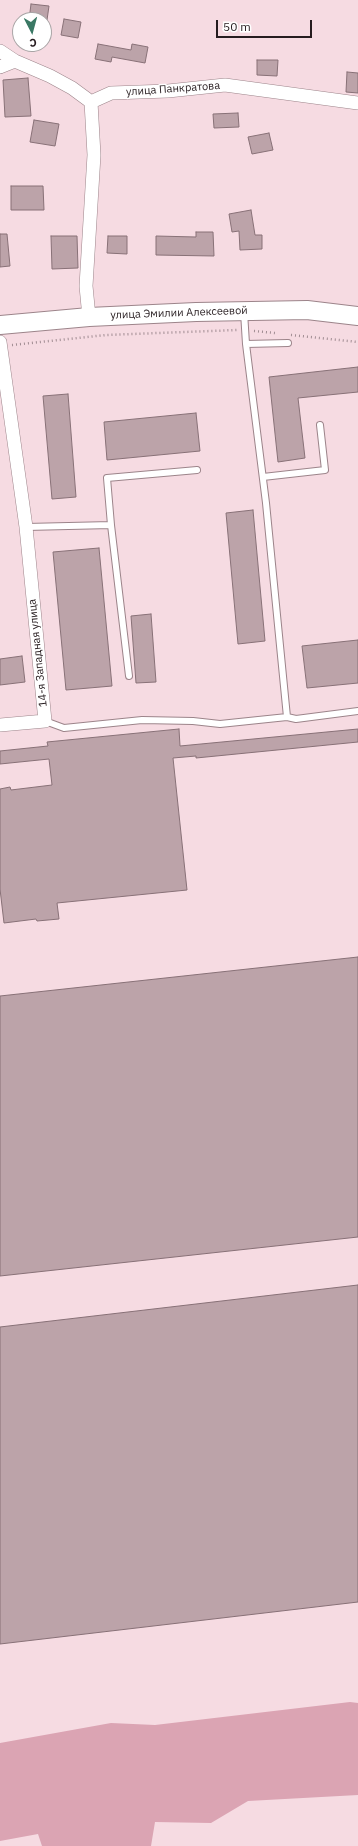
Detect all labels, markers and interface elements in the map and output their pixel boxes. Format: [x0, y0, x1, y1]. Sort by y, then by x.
north arrow [12, 12, 52, 52]
scale bar [218, 12, 314, 38]
text: 50 m [223, 19, 251, 34]
text: С [29, 36, 37, 50]
street label: улица Панкратова [126, 79, 220, 99]
street label: улица Эмилии Алексеевой [110, 304, 248, 322]
street label: 14-я Западная улица [26, 598, 50, 708]

